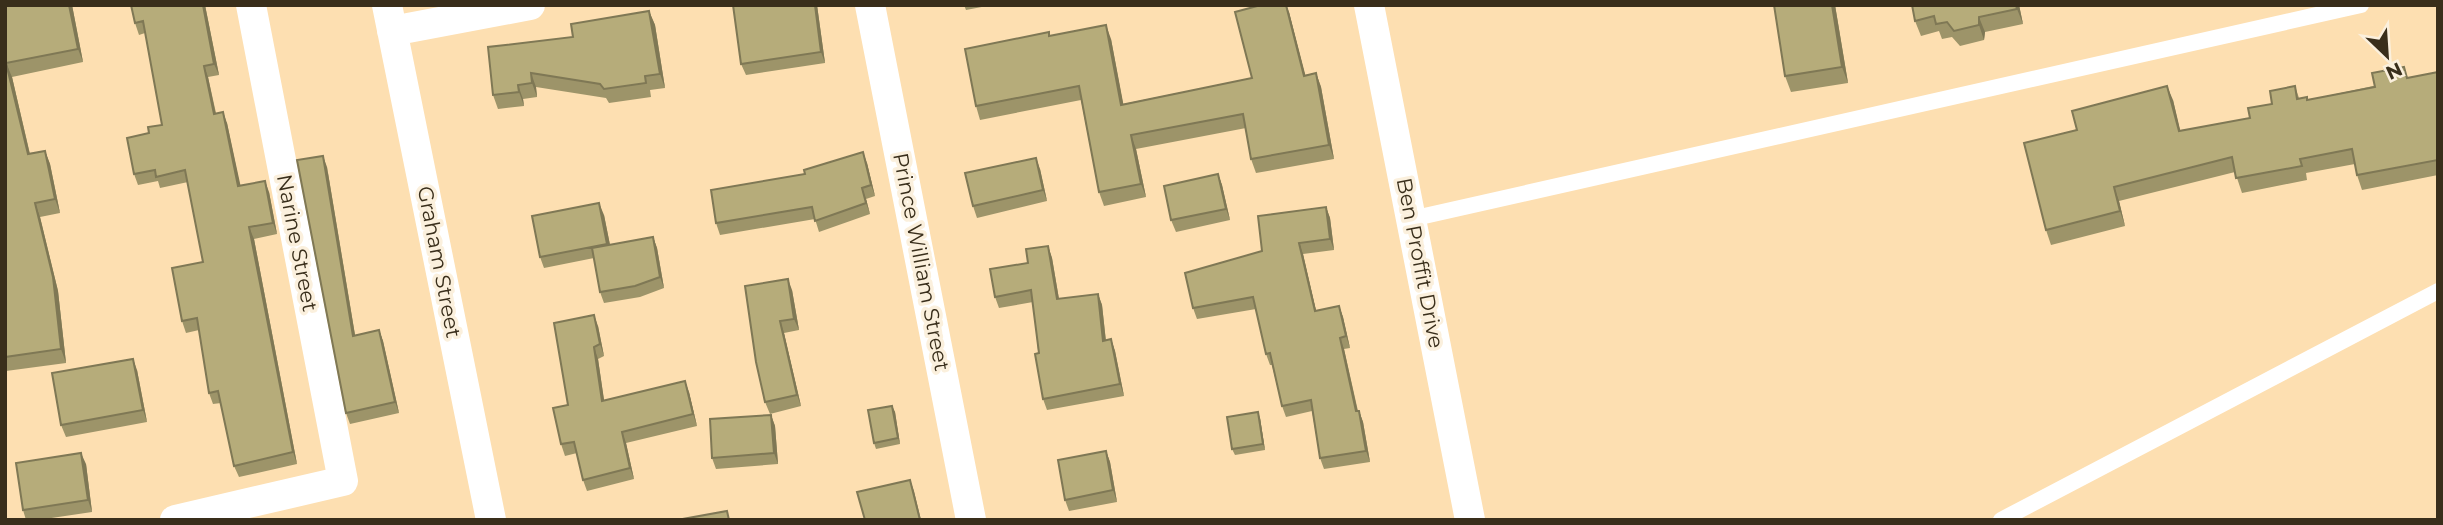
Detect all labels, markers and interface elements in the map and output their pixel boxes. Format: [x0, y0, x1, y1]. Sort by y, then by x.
north arrow [2352, 21, 2422, 91]
text: N [2382, 57, 2406, 85]
street label: Prince William Street [888, 151, 955, 373]
street label: Narine Street [272, 172, 323, 314]
street label: Ben Proffit Drive [1392, 176, 1449, 350]
street label: Graham Street [413, 184, 466, 340]

